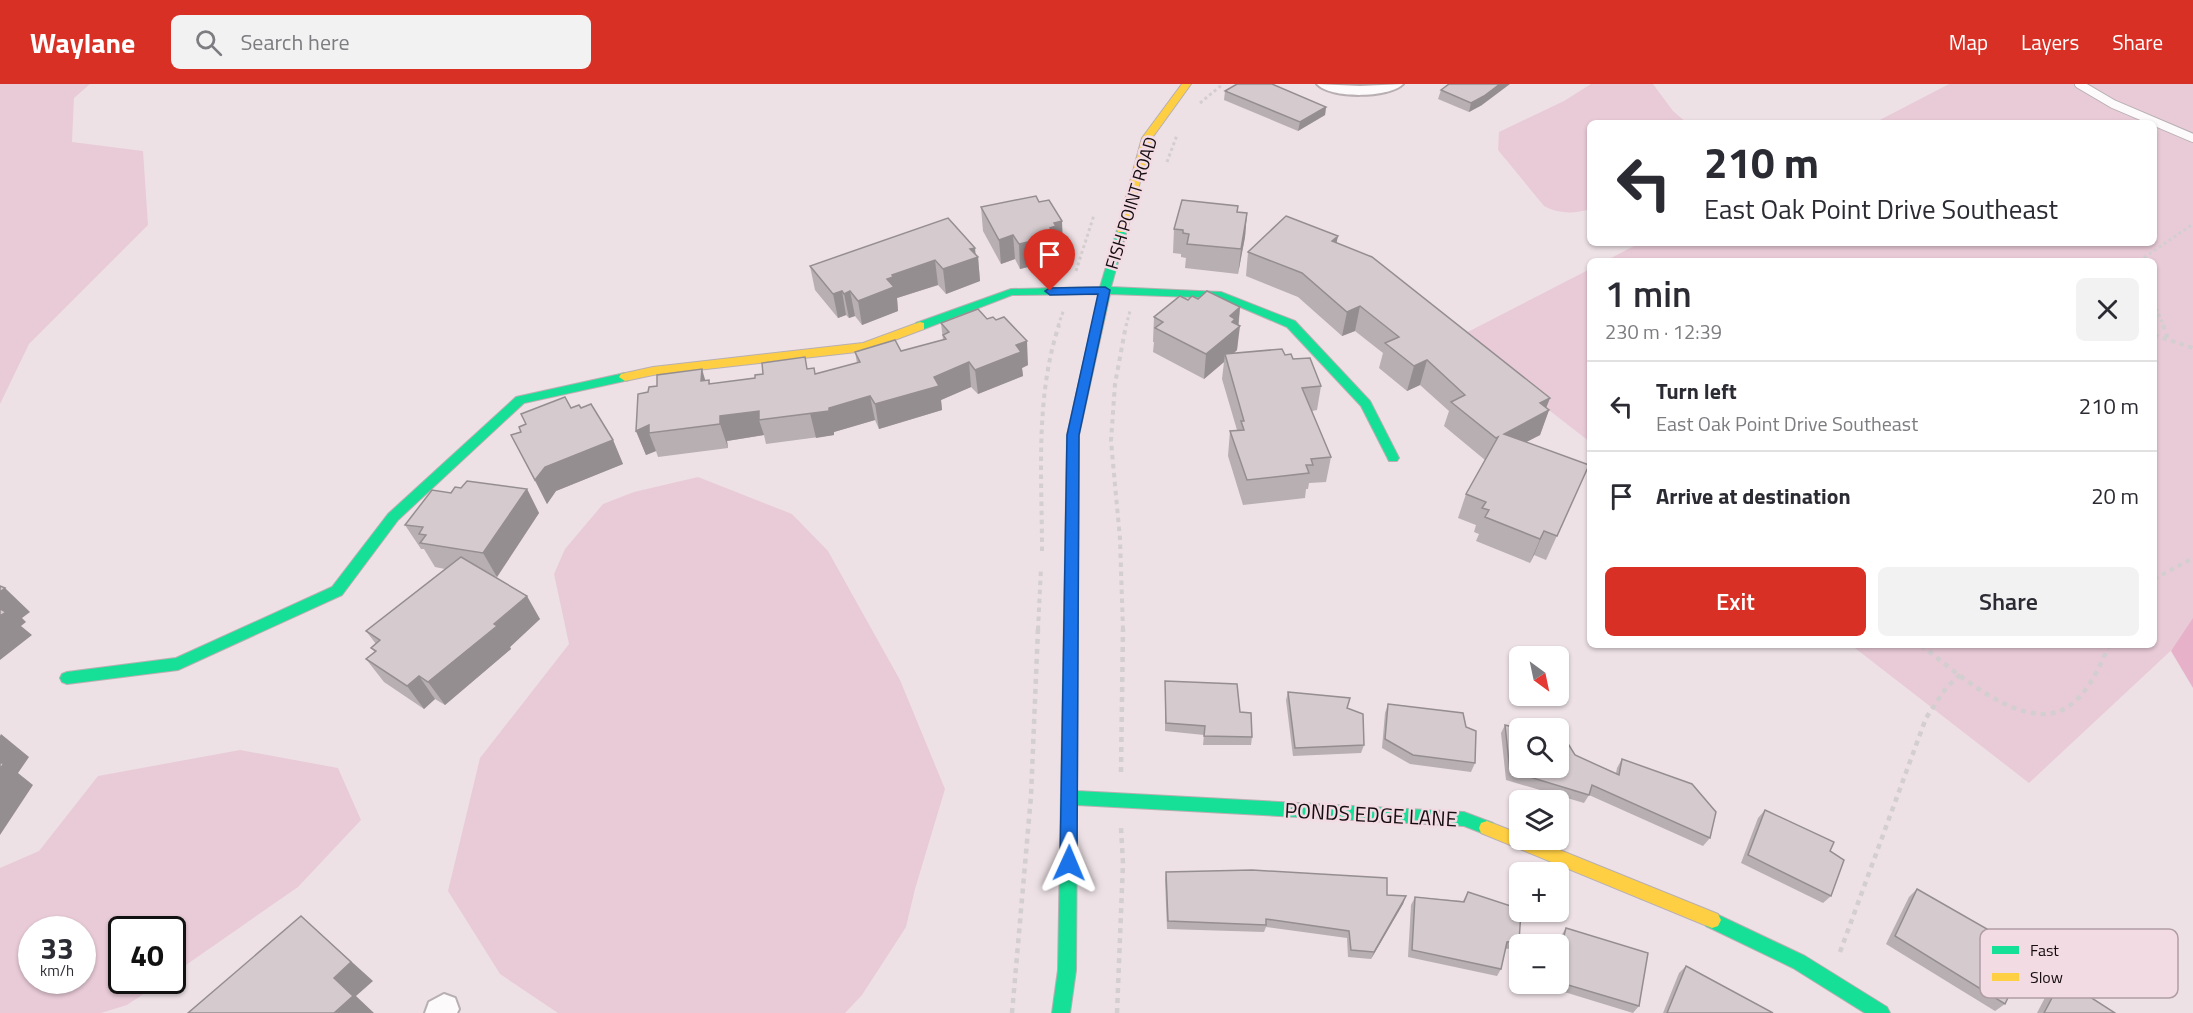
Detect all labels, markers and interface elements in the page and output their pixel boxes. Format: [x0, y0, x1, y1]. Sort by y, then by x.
search box [171, 15, 591, 69]
text: Waylane [30, 21, 135, 64]
text: Search here [240, 25, 350, 59]
icon: search [192, 26, 225, 59]
text: Map [1949, 26, 1988, 58]
text: Layers [2021, 26, 2079, 58]
text: Share [2112, 26, 2163, 58]
text: 210 m [1704, 130, 1819, 194]
street label: FISH POINT ROAD [1098, 133, 1164, 273]
icon: left [1605, 144, 1683, 222]
text: East Oak Point Drive Southeast [1704, 188, 2058, 229]
pin [1024, 229, 1075, 291]
icon: arrive [1033, 238, 1066, 271]
text: 1 min [1605, 266, 1692, 321]
button: close [2076, 278, 2139, 341]
text: 230 m · 12:39 [1605, 316, 1722, 347]
text: Turn left [1656, 374, 1737, 408]
text: 210 m [2079, 389, 2139, 423]
icon: left [1605, 390, 1638, 423]
text: East Oak Point Drive Southeast [1656, 408, 1918, 439]
text: Arrive at destination [1656, 479, 1851, 513]
text: 20 m [2091, 479, 2139, 513]
icon: arrive [1605, 480, 1638, 513]
button: Exit [1605, 567, 1866, 636]
button: Share [1878, 567, 2139, 636]
north arrow [1509, 646, 1569, 706]
map controls [1509, 646, 1569, 994]
button: search [1509, 718, 1569, 778]
button: layers [1509, 790, 1569, 850]
street label: PONDS EDGE LANE [1284, 794, 1458, 834]
position arrow [1037, 831, 1101, 895]
button: + [1509, 862, 1569, 922]
speed limit sign: 40 [108, 916, 186, 994]
text: 33 [40, 925, 74, 971]
legend [1980, 929, 2178, 998]
button: − [1509, 934, 1569, 994]
text: Fast [2030, 938, 2059, 962]
text: km/h [40, 959, 74, 982]
text: Slow [2030, 965, 2063, 989]

